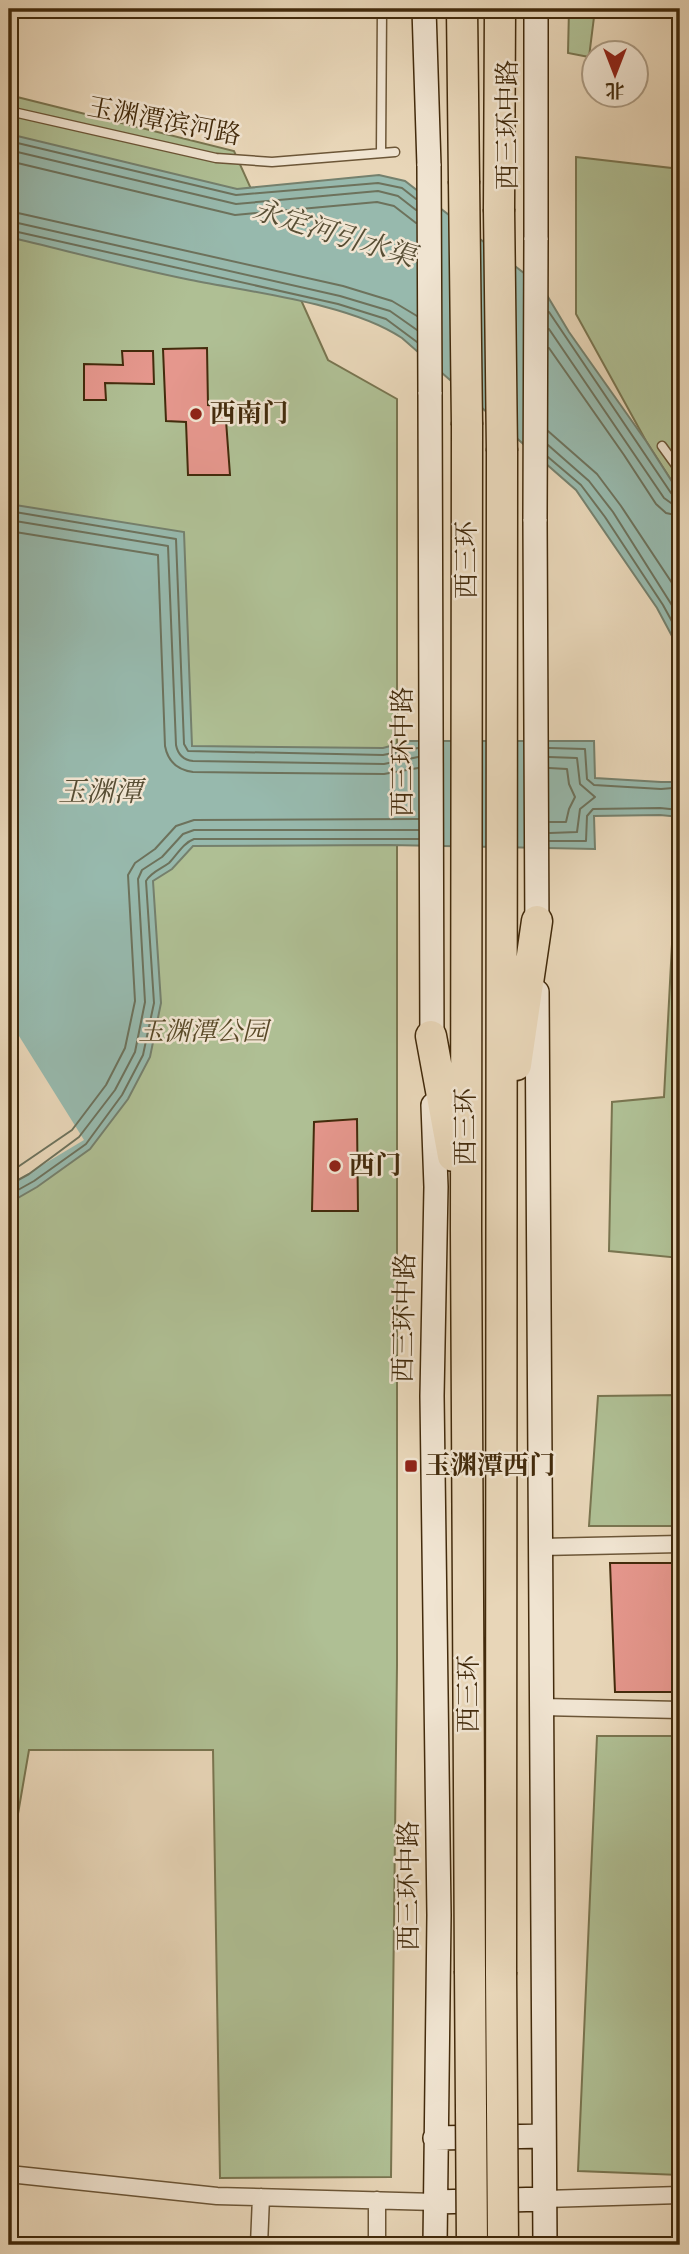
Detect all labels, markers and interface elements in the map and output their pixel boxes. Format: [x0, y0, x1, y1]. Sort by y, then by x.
north arrow [580, 38, 650, 108]
street label: 西三环中路 [492, 60, 525, 190]
text: 北 [605, 78, 625, 101]
street label: 玉渊潭滨河路 [84, 91, 244, 153]
water label: 永定河引水渠 [249, 193, 423, 276]
place label: 西南门 [210, 398, 288, 431]
marker: 西南门 [188, 406, 204, 422]
street label: 西三环 [451, 521, 484, 599]
street label: 西三环中路 [387, 687, 420, 817]
water label: 玉渊潭 [58, 775, 147, 810]
park label: 玉渊潭公园 [138, 1016, 272, 1049]
street label: 西三环 [450, 1088, 483, 1166]
place label: 西门 [349, 1150, 401, 1183]
marker: 西门 [327, 1158, 343, 1174]
street label: 西三环中路 [387, 1253, 423, 1383]
place label: 玉渊潭西门 [425, 1450, 555, 1483]
marker: 玉渊潭西门 [403, 1458, 419, 1474]
street label: 西三环 [453, 1655, 486, 1733]
street label: 西三环中路 [393, 1821, 426, 1951]

